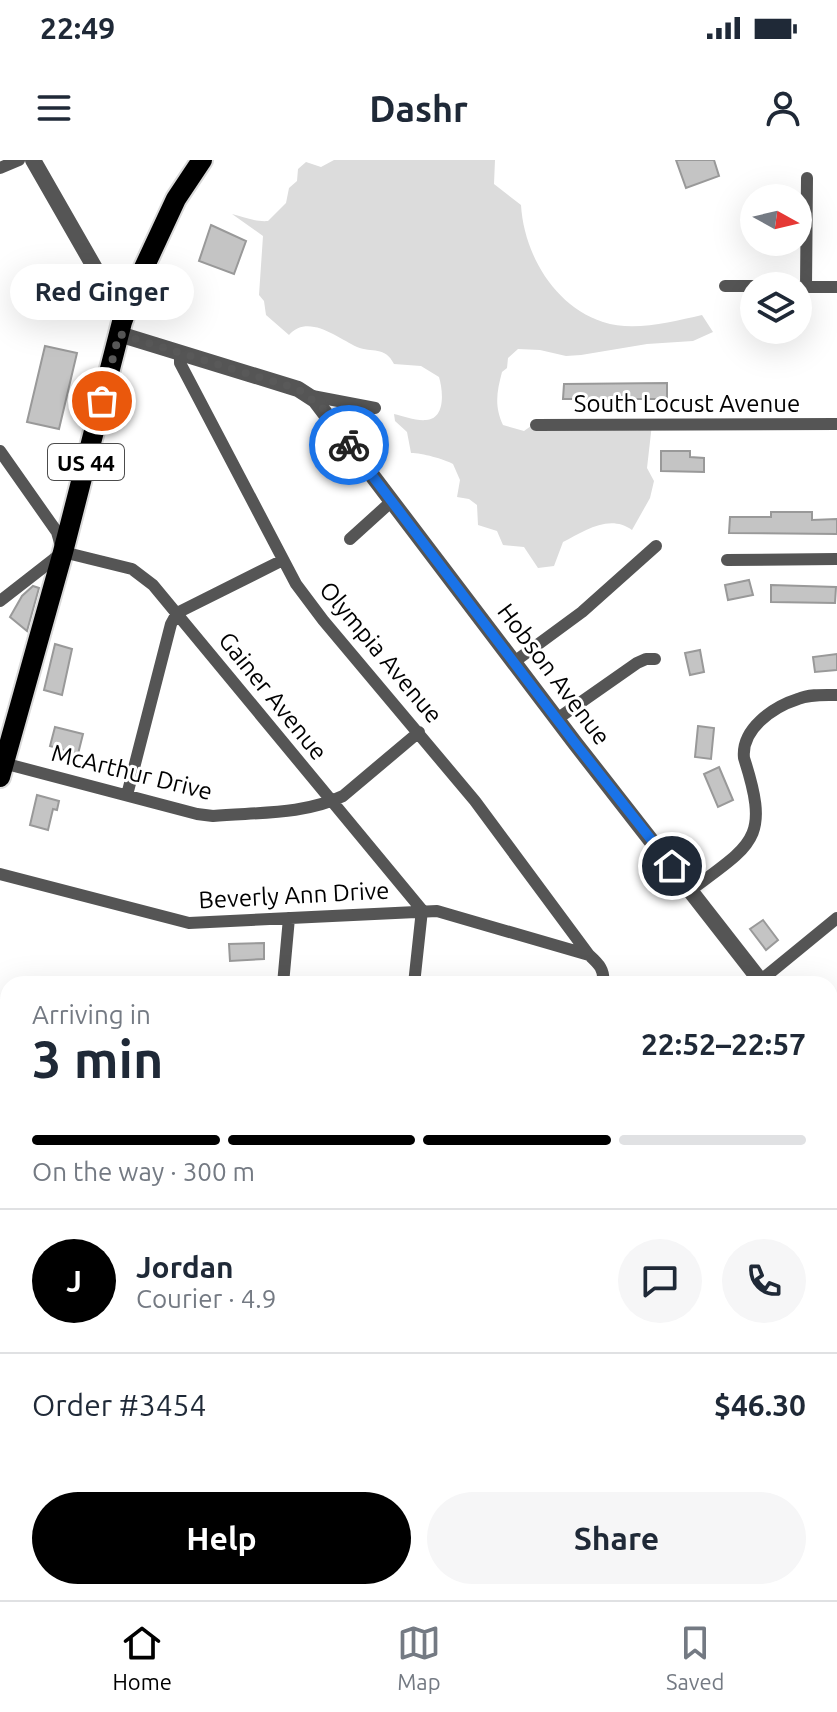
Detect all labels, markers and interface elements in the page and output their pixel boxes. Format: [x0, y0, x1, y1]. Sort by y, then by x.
text: 22:49 [40, 11, 115, 45]
icon: menu [32, 86, 76, 130]
icon: person [761, 86, 805, 130]
text: Dashr [369, 88, 468, 129]
north arrow [740, 184, 812, 256]
map controls [740, 184, 812, 344]
callout: Red Ginger [10, 265, 194, 321]
button: layers [740, 272, 812, 344]
text: Red Ginger [35, 277, 169, 306]
pin [68, 367, 136, 435]
icon: bag [80, 379, 124, 423]
street label: South Locust Avenue [574, 390, 800, 417]
courier [309, 405, 389, 485]
icon: bike [327, 423, 371, 467]
road number: US 44 [48, 444, 124, 480]
street label: Olympia Avenue [314, 576, 448, 728]
street label: Hobson Avenue [492, 598, 616, 750]
street label: Gainer Avenue [213, 627, 333, 765]
street label: McArthur Drive [49, 739, 215, 805]
pin [638, 832, 706, 900]
icon: home [650, 844, 694, 888]
street label: Beverly Ann Drive [198, 877, 390, 913]
text: Arriving in [32, 1000, 151, 1029]
text: 22:52–22:57 [641, 1027, 806, 1061]
text: 3 min [32, 1030, 163, 1088]
text: On the way · 300 m [32, 1157, 255, 1186]
button: chat [618, 1239, 702, 1323]
button: phone [722, 1239, 806, 1323]
text: Jordan [136, 1250, 234, 1284]
text: J [66, 1264, 82, 1298]
text: Courier · 4.9 [136, 1284, 276, 1313]
text: Order #3454 [32, 1388, 206, 1422]
text: $46.30 [714, 1388, 806, 1422]
button: Help [32, 1492, 411, 1584]
button: Share [427, 1492, 806, 1584]
tab: Home [113, 1621, 172, 1694]
tab: Map [397, 1621, 441, 1694]
tab: Saved [666, 1621, 724, 1694]

